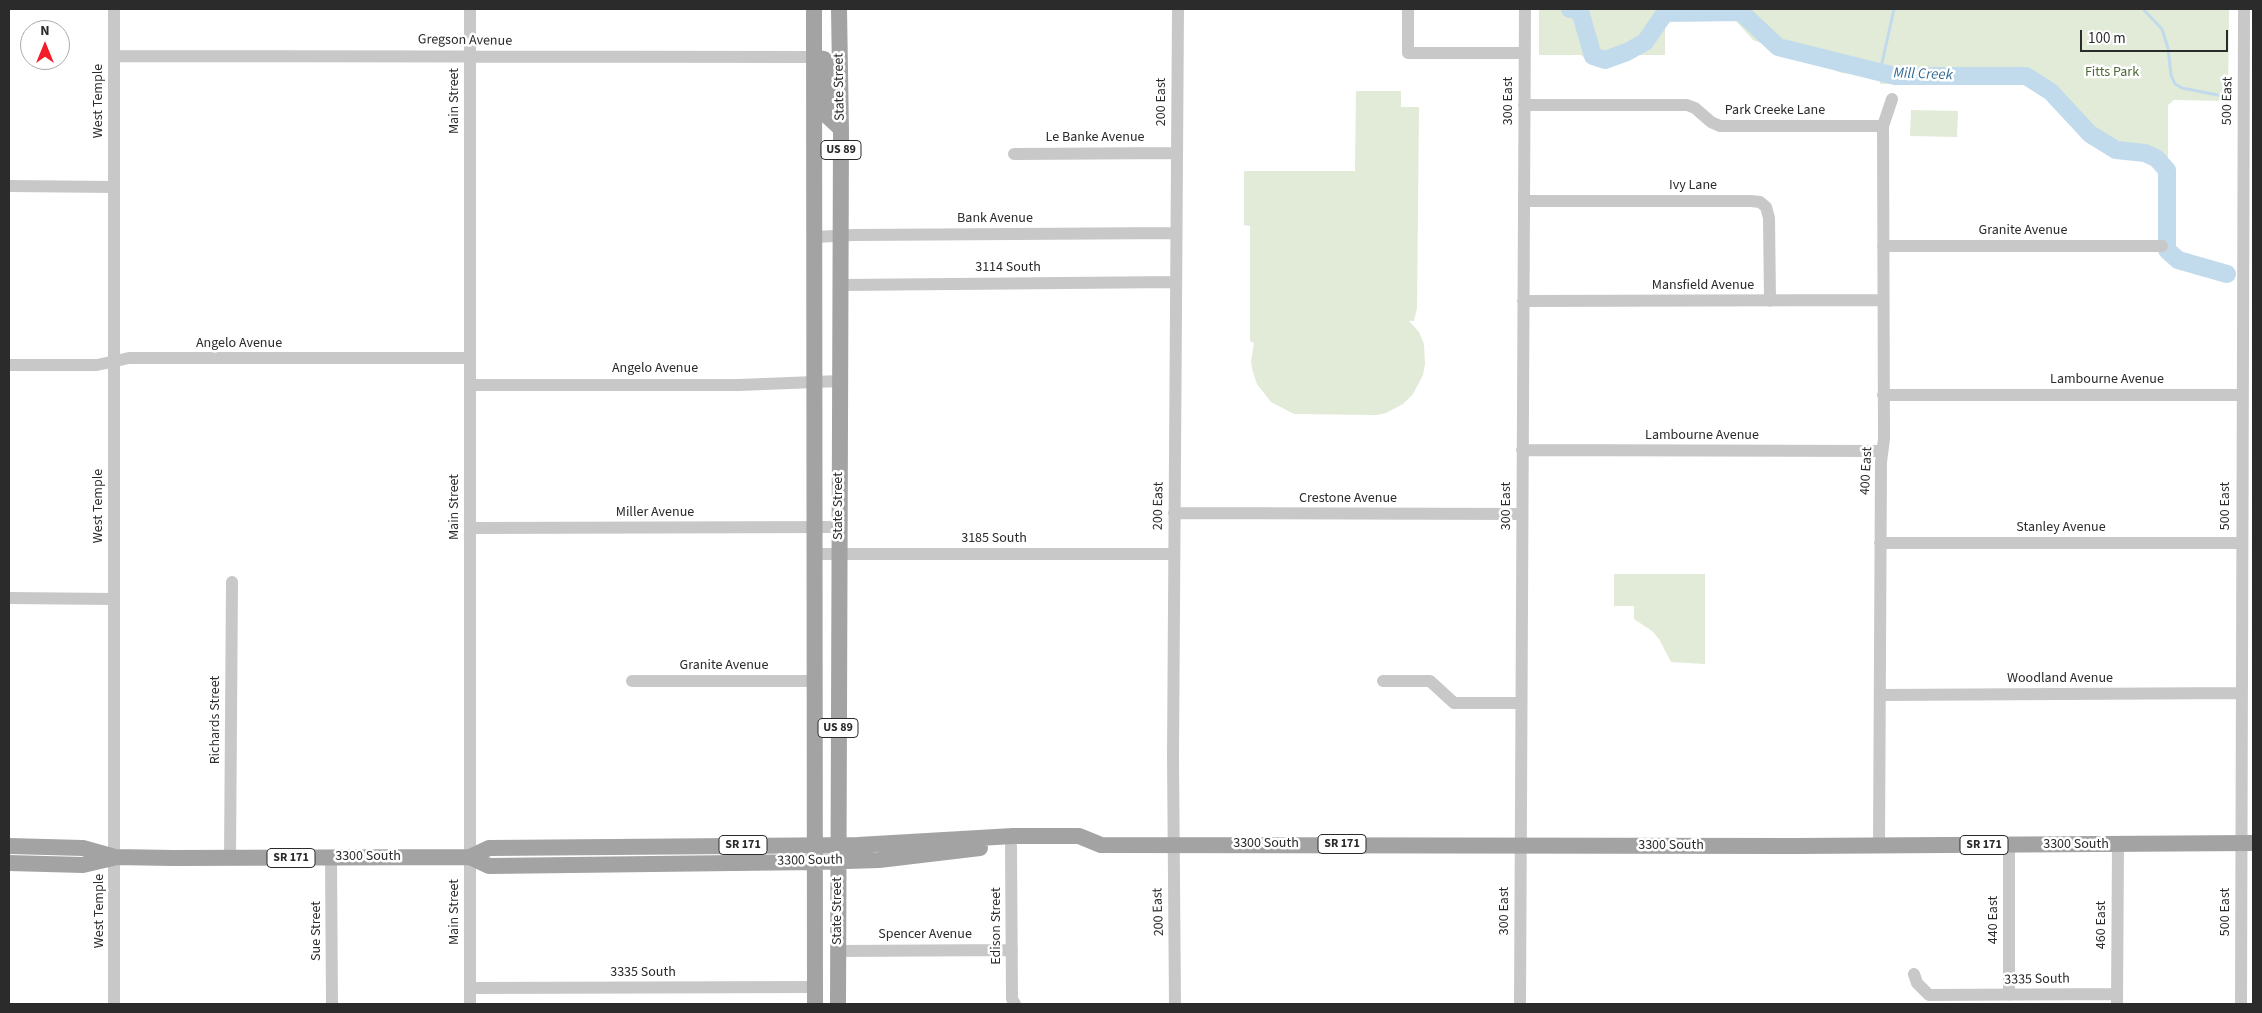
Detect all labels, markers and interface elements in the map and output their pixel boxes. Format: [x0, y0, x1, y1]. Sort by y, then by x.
north arrow [20, 20, 70, 70]
scale bar [2082, 20, 2230, 52]
text: N [40, 21, 50, 41]
text: 100 m [2088, 28, 2126, 49]
street label: Gregson Avenue [418, 32, 512, 50]
street label: State Street [831, 53, 849, 121]
street label: West Temple [91, 64, 107, 138]
water label: Mill Creek [1893, 65, 1953, 85]
park label: Fitts Park [2085, 65, 2139, 81]
street label: Main Street [447, 68, 463, 134]
street label: 300 East [1501, 77, 1517, 125]
street label: 500 East [2219, 77, 2237, 125]
street label: 200 East [1154, 78, 1170, 126]
street label: Park Creeke Lane [1725, 103, 1825, 119]
street label: Le Banke Avenue [1046, 130, 1144, 146]
road number: US 89 [821, 140, 861, 160]
street label: Ivy Lane [1669, 178, 1717, 194]
street label: Bank Avenue [957, 211, 1033, 227]
street label: Granite Avenue [1979, 223, 2067, 239]
street label: 3114 South [975, 260, 1041, 276]
street label: Mansfield Avenue [1652, 278, 1754, 294]
street label: Angelo Avenue [196, 336, 282, 352]
street label: Angelo Avenue [612, 361, 698, 377]
street label: Lambourne Avenue [2050, 372, 2164, 388]
street label: Lambourne Avenue [1645, 428, 1759, 444]
street label: 400 East [1857, 446, 1877, 496]
street label: West Temple [91, 469, 107, 543]
street label: State Street [831, 472, 847, 540]
street label: Main Street [447, 474, 463, 540]
street label: 200 East [1150, 482, 1168, 530]
street label: 300 East [1499, 482, 1515, 530]
street label: 500 East [2218, 482, 2234, 530]
street label: Crestone Avenue [1299, 491, 1397, 507]
street label: Miller Avenue [616, 505, 694, 521]
street label: Stanley Avenue [2016, 520, 2106, 536]
street label: 3185 South [961, 531, 1027, 547]
street label: Granite Avenue [680, 658, 768, 674]
street label: Woodland Avenue [2007, 671, 2113, 687]
street label: Richards Street [208, 676, 224, 764]
road number: US 89 [818, 718, 858, 738]
road number: SR 171 [1318, 834, 1366, 854]
road number: SR 171 [719, 836, 767, 854]
street label: 3300 South [1233, 836, 1299, 852]
road number: SR 171 [1960, 836, 2008, 854]
street label: 3300 South [2043, 837, 2109, 853]
street label: 3300 South [1638, 838, 1704, 854]
road number: SR 171 [267, 848, 315, 868]
street label: 3300 South [335, 849, 401, 865]
street label: 3300 South [777, 852, 843, 870]
street label: West Temple [92, 874, 108, 948]
street label: State Street [830, 877, 846, 945]
street label: Main Street [447, 879, 463, 945]
street label: Edison Street [989, 887, 1005, 965]
street label: 300 East [1497, 887, 1513, 935]
street label: 200 East [1150, 888, 1168, 936]
street label: 500 East [2218, 888, 2234, 936]
street label: 440 East [1986, 896, 2002, 944]
street label: Sue Street [309, 901, 325, 961]
street label: 460 East [2094, 901, 2110, 949]
street label: Spencer Avenue [878, 927, 972, 943]
street label: 3335 South [610, 965, 676, 981]
street label: 3335 South [2004, 971, 2070, 989]

